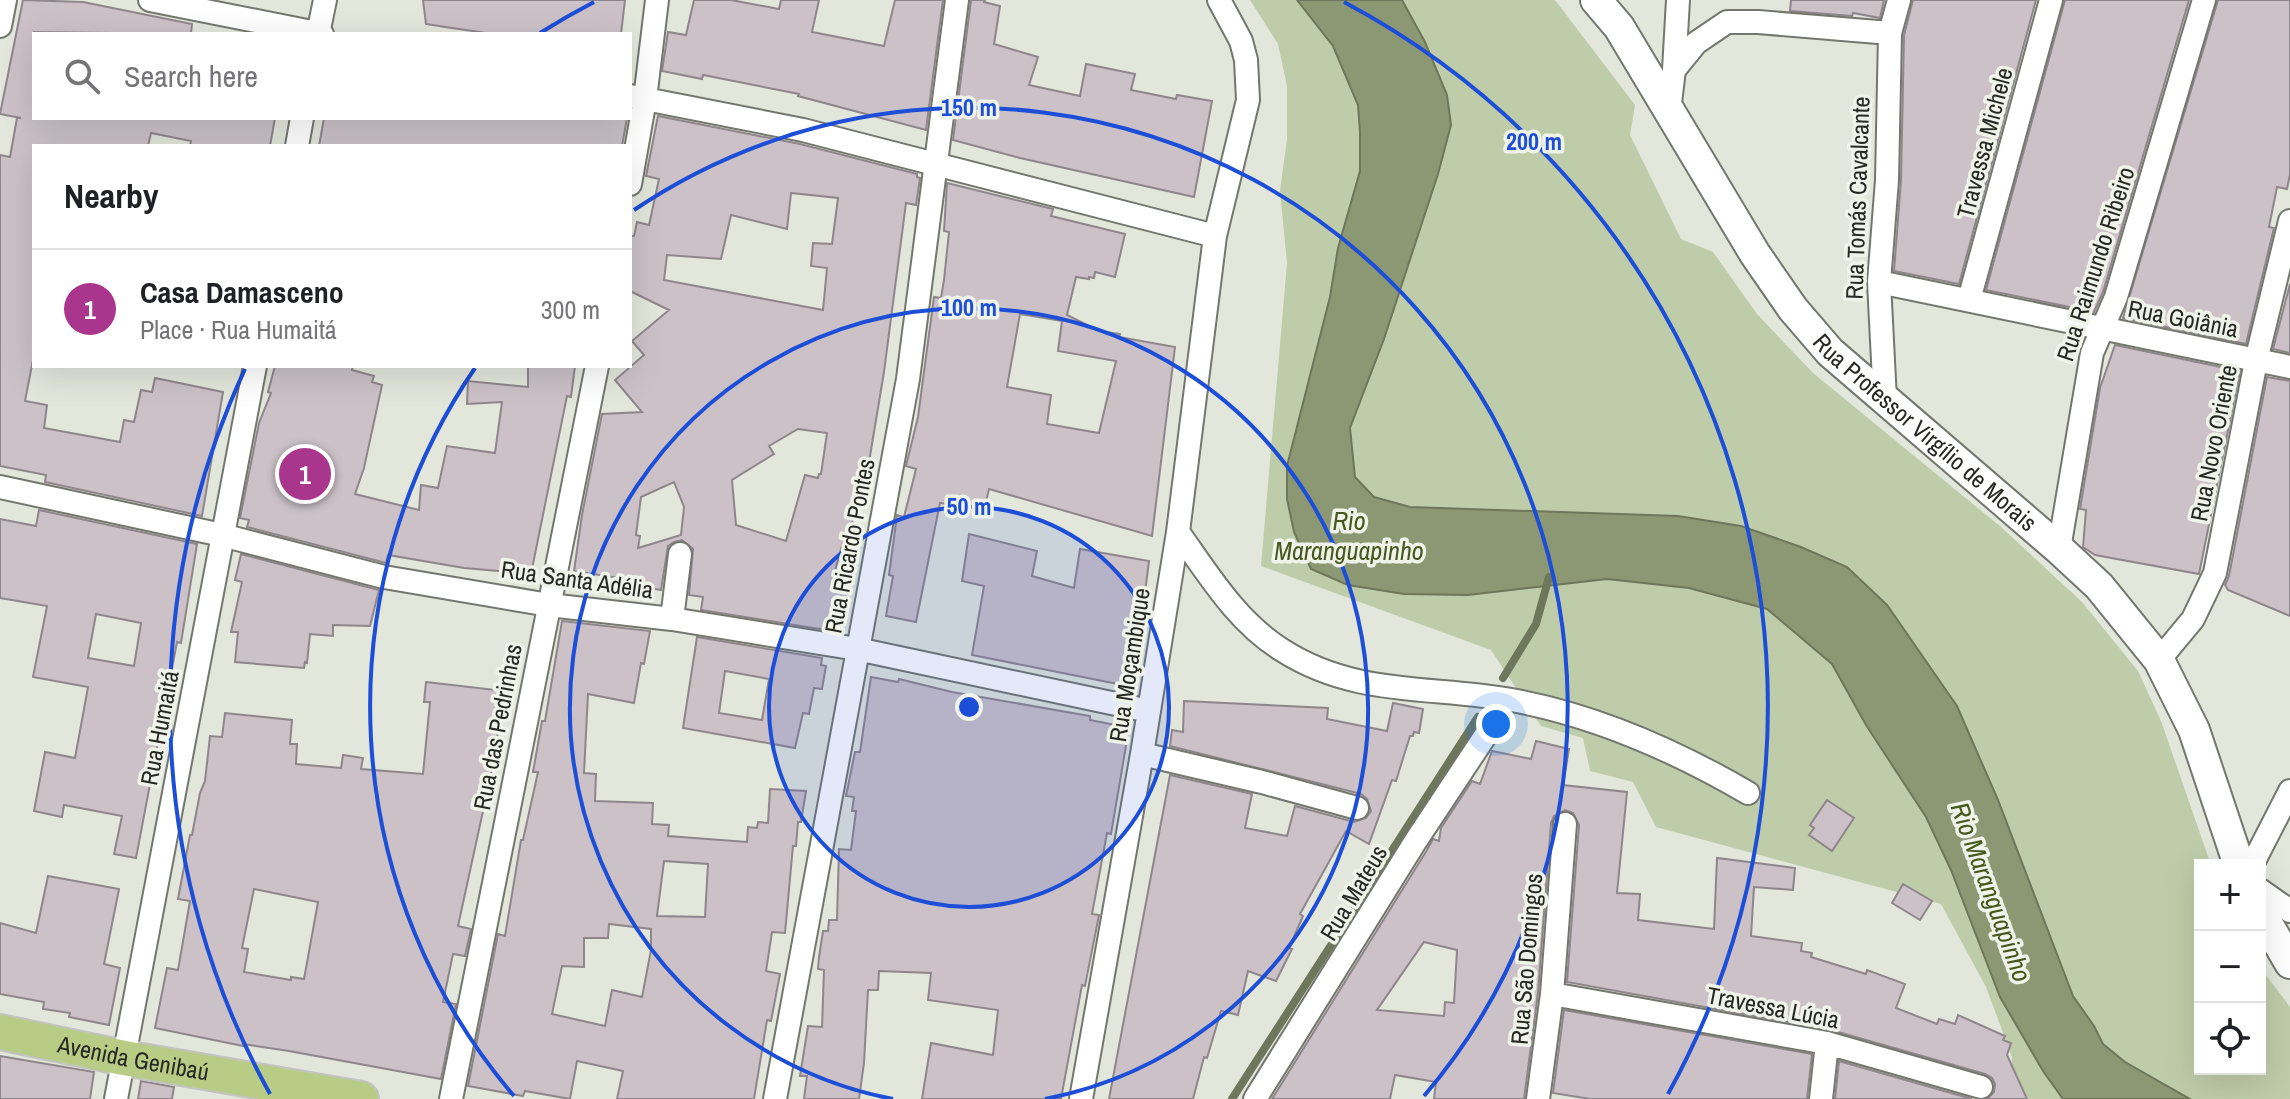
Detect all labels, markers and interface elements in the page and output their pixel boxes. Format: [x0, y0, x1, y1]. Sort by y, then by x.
search box [32, 32, 632, 120]
icon: search [60, 54, 104, 98]
text: Search here [124, 56, 258, 96]
street label: Travessa Michele [1949, 64, 2019, 222]
text: 150 m [941, 91, 997, 123]
street label: Rua Tomás Cavalcante [1837, 96, 1877, 300]
text: 200 m [1506, 125, 1562, 157]
street label: Rua Raimundo Ribeiro [2049, 163, 2142, 365]
text: Nearby [64, 173, 159, 219]
text: Casa Damasceno [140, 272, 344, 312]
text: 100 m [941, 291, 997, 323]
text: 1 [84, 292, 96, 327]
text: 300 m [541, 292, 600, 327]
street label: Rua Goiânia [2125, 292, 2241, 344]
text: Place · Rua Humaitá [140, 312, 337, 347]
street label: Rua Professor Virgílio de Morais [1806, 327, 2044, 538]
street label: Rua Novo Oriente [2182, 362, 2244, 524]
pin: 1 [279, 444, 331, 504]
street label: Rua Ricardo Pontes [816, 456, 882, 636]
text: 50 m [947, 490, 991, 522]
water label: Rio Maranguapinho [1274, 503, 1424, 568]
street label: Rua Santa Adélia [499, 553, 655, 606]
street label: Rua Moçambique [1101, 586, 1157, 744]
street label: Rua das Pedrinhas [465, 641, 529, 813]
street label: Rua Humaitá [132, 668, 186, 788]
centre of rings [955, 693, 983, 721]
your location [1476, 704, 1516, 744]
water label: Rio Maranguapinho [1943, 797, 2040, 986]
street label: Rua Mateus [1312, 839, 1394, 946]
map controls [2194, 859, 2266, 1075]
button: + [2194, 859, 2266, 931]
street label: Rua São Domingos [1503, 872, 1549, 1046]
button: − [2194, 931, 2266, 1003]
street label: Travessa Lúcia [1704, 979, 1842, 1036]
button: locate [2194, 1003, 2266, 1075]
street label: Avenida Genibaú [54, 1027, 211, 1087]

